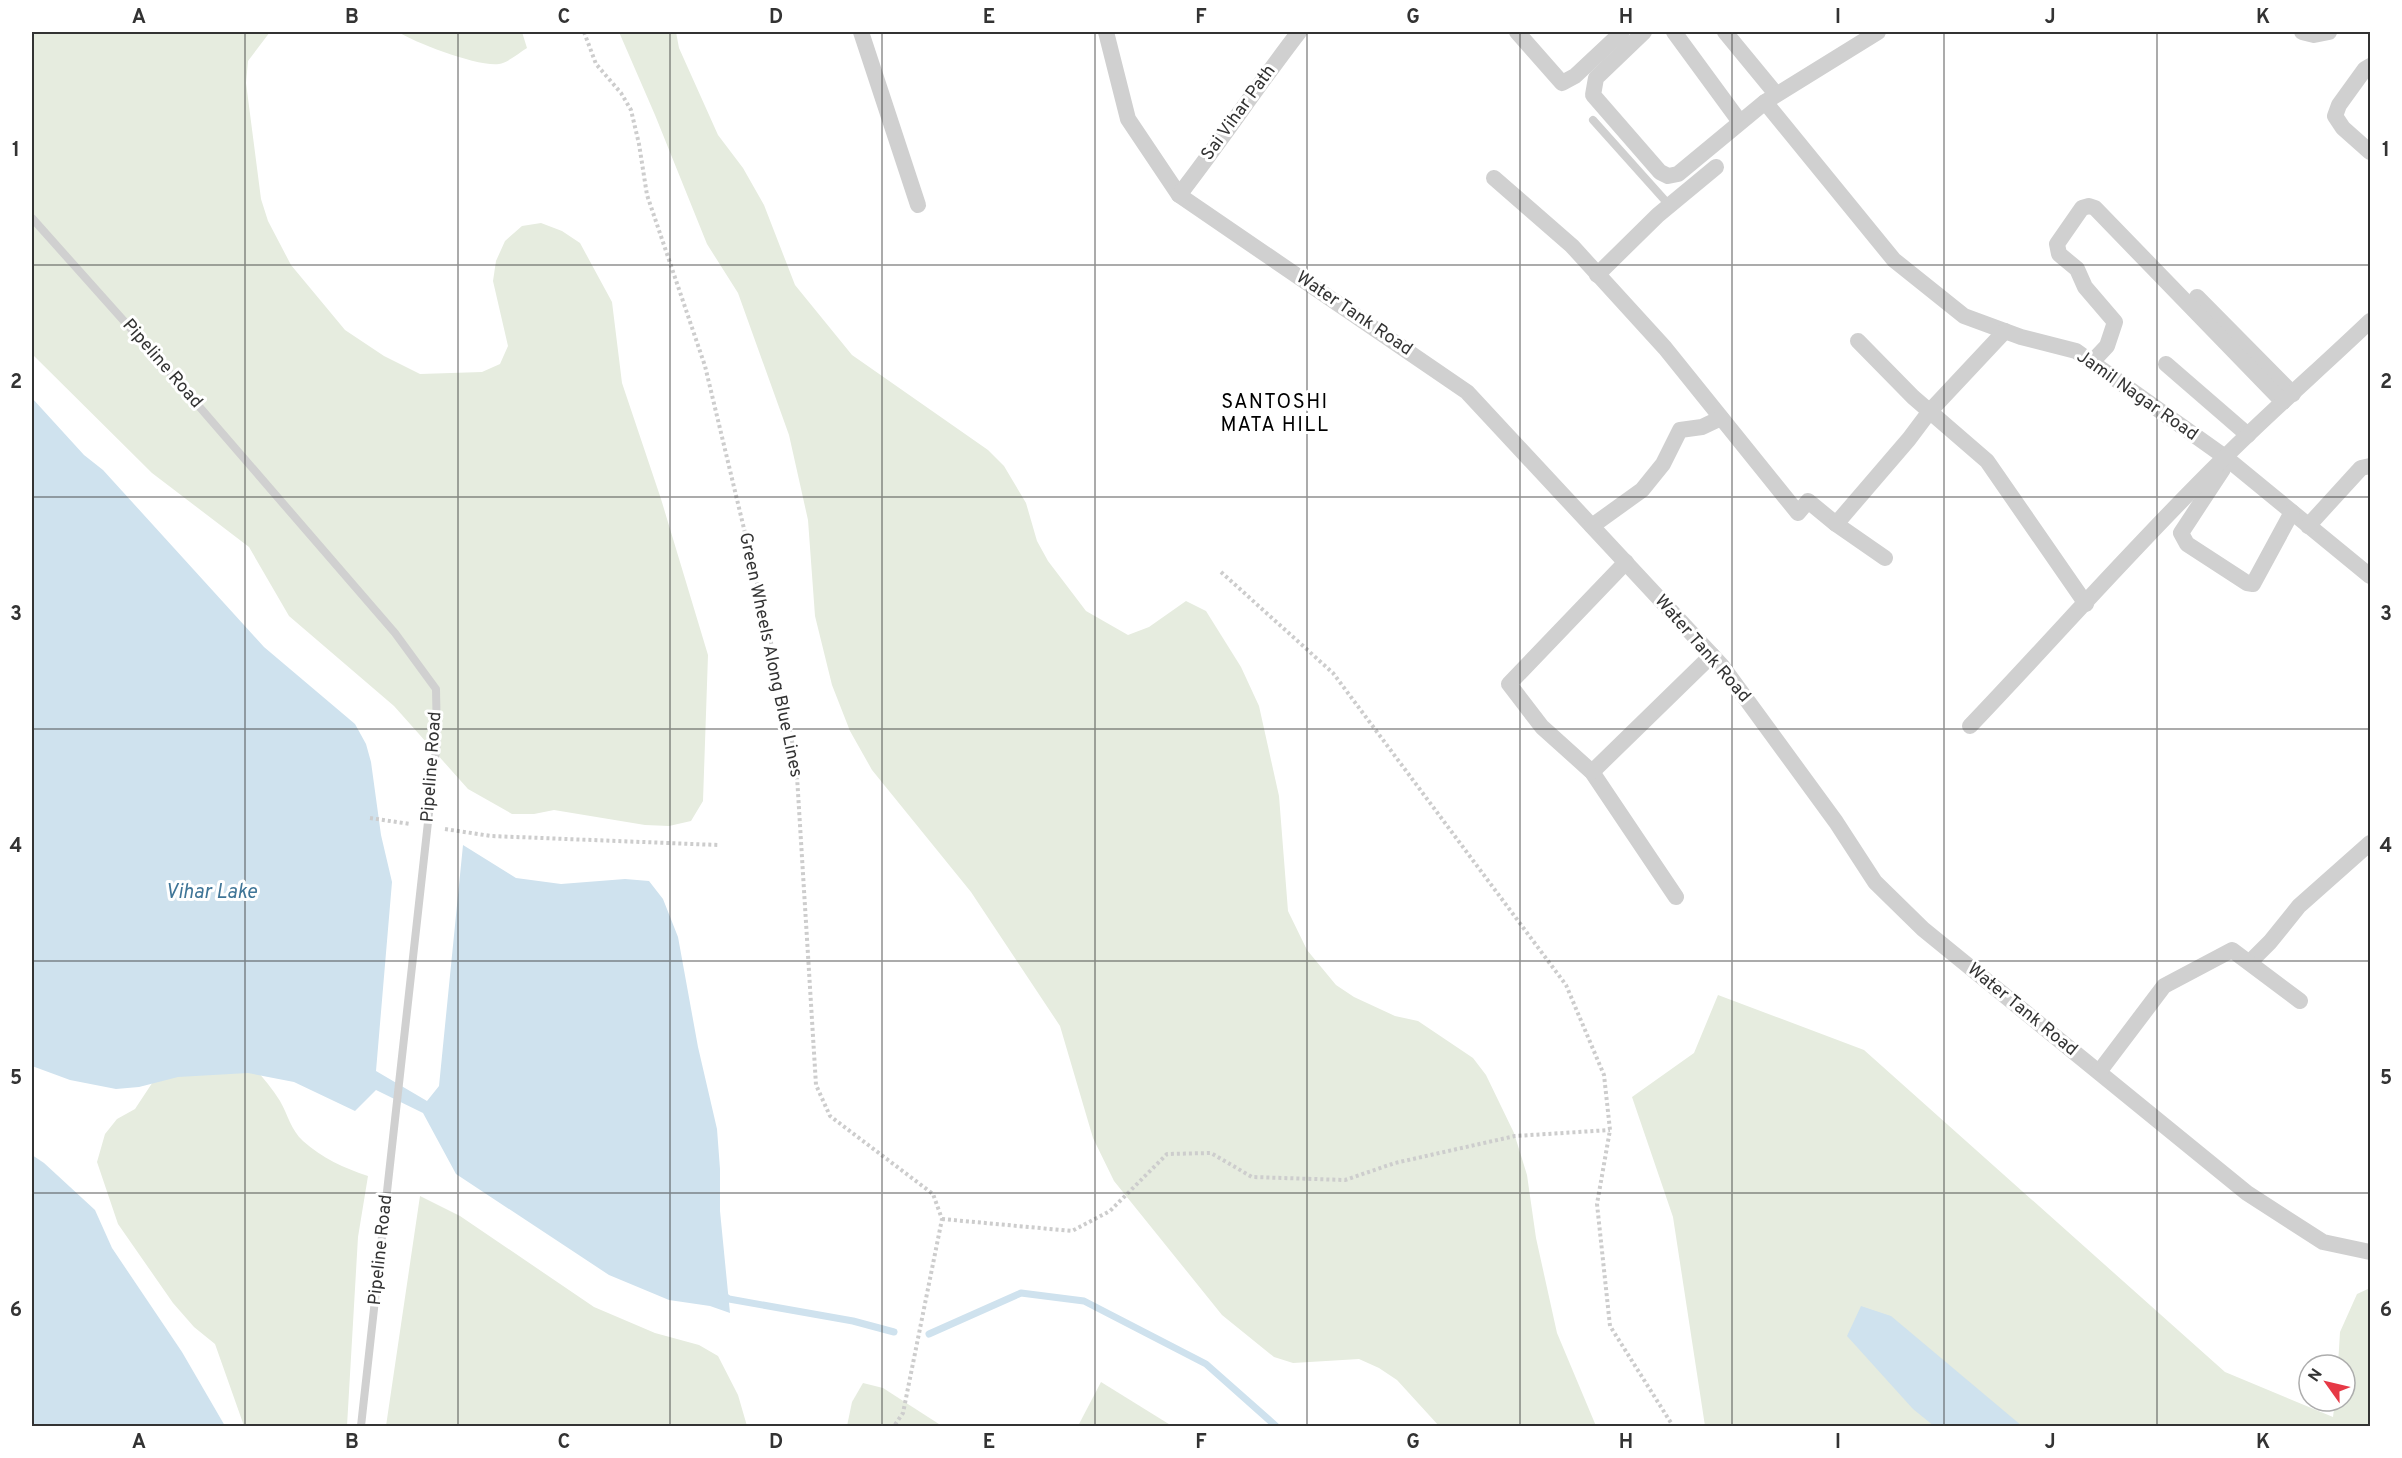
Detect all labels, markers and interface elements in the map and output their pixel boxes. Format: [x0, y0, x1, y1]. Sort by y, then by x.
text: A [132, 5, 146, 31]
text: B [345, 5, 359, 31]
text: C [558, 5, 570, 31]
text: D [769, 5, 783, 31]
text: E [983, 5, 995, 31]
text: F [1195, 5, 1207, 31]
text: G [1406, 5, 1420, 31]
text: H [1619, 5, 1633, 31]
text: I [1835, 5, 1841, 31]
text: J [2044, 5, 2056, 31]
text: K [2256, 5, 2270, 31]
street label: Sai Vihar Path [1197, 61, 1281, 165]
text: 1 [12, 138, 20, 164]
text: 1 [2382, 138, 2390, 164]
street label: Water Tank Road [1291, 267, 1417, 361]
street label: Pipeline Road [117, 314, 207, 414]
street label: Jamil Nagar Road [2072, 346, 2202, 446]
text: 2 [10, 370, 22, 396]
text: 2 [2380, 370, 2392, 396]
district label: SANTOSHI MATA HILL [1220, 390, 1330, 439]
street label: Green Wheels Along Blue Lines [733, 530, 807, 780]
street label: Water Tank Road [1649, 590, 1755, 708]
text: 3 [10, 602, 22, 628]
text: 3 [2380, 602, 2392, 628]
street label: Pipeline Road [417, 711, 447, 823]
text: 4 [10, 834, 22, 860]
text: 4 [2380, 834, 2392, 860]
water label: Vihar Lake [165, 880, 258, 906]
street label: Water Tank Road [1962, 958, 2082, 1062]
text: 5 [10, 1066, 22, 1092]
text: 5 [2380, 1066, 2392, 1092]
street label: Pipeline Road [364, 1193, 398, 1307]
text: 6 [10, 1298, 22, 1324]
text: 6 [2380, 1298, 2392, 1324]
north arrow [2297, 1353, 2357, 1413]
text: N [2305, 1365, 2328, 1386]
text: A [132, 1430, 146, 1456]
text: B [345, 1430, 359, 1456]
text: C [558, 1430, 570, 1456]
text: D [769, 1430, 783, 1456]
text: E [983, 1430, 995, 1456]
text: F [1195, 1430, 1207, 1456]
text: G [1406, 1430, 1420, 1456]
text: H [1619, 1430, 1633, 1456]
text: I [1835, 1430, 1841, 1456]
text: J [2044, 1430, 2056, 1456]
text: K [2256, 1430, 2270, 1456]

